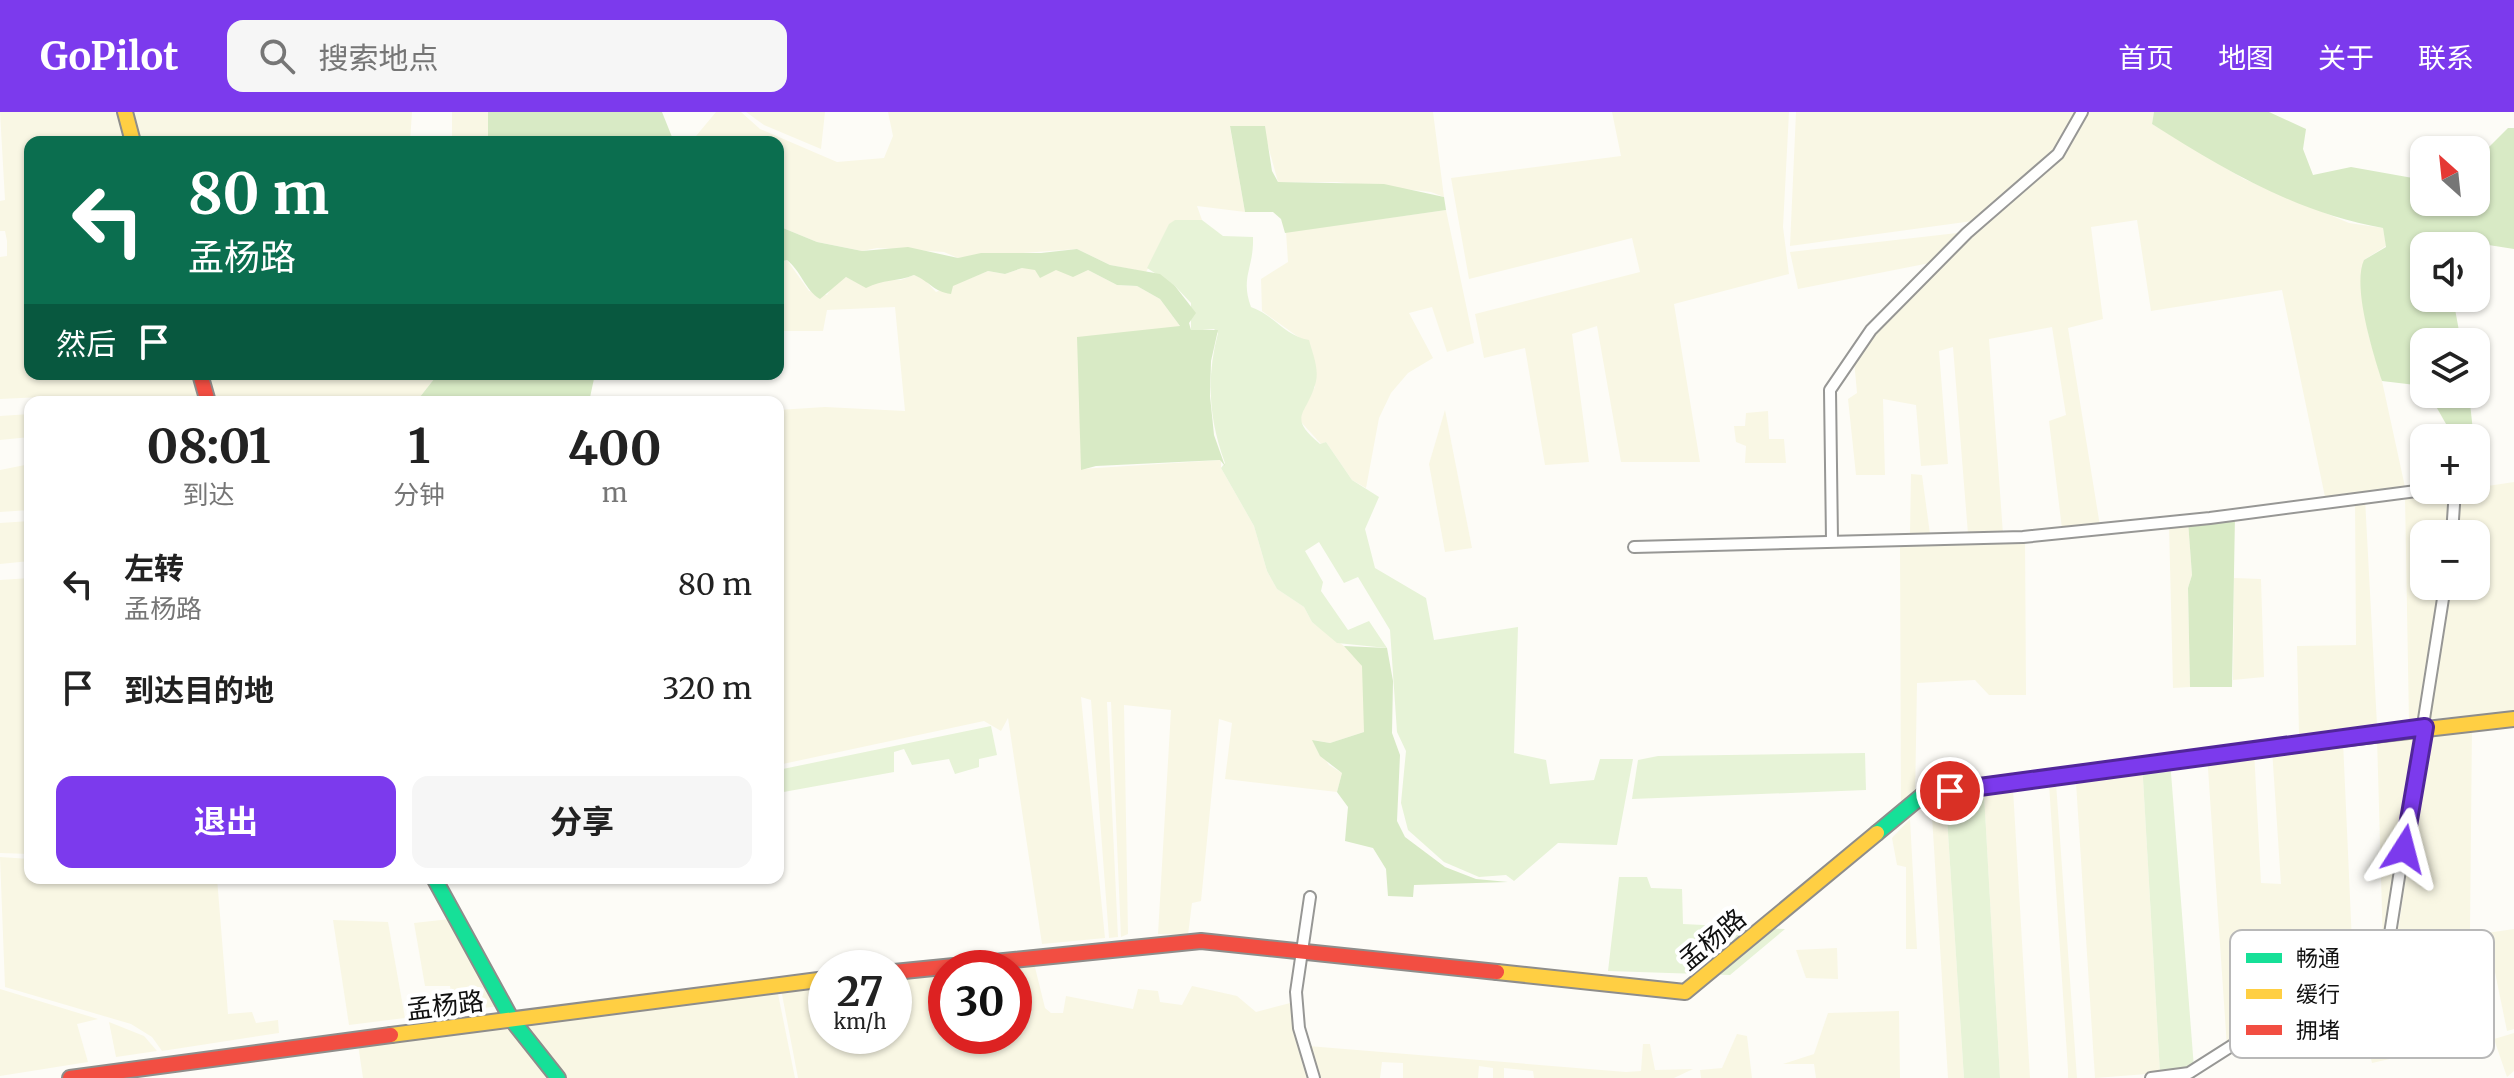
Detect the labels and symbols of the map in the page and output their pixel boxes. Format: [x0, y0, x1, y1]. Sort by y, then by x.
north arrow [2410, 136, 2490, 216]
pin [1916, 757, 1984, 825]
position arrow [2362, 807, 2446, 891]
street label: 孟杨路 [1672, 901, 1752, 977]
legend [2230, 930, 2494, 1058]
text: 畅通 [2296, 944, 2340, 972]
speed limit sign: 30 [928, 950, 1032, 1054]
text: 缓行 [2296, 980, 2340, 1008]
street label: 孟杨路 [404, 984, 486, 1026]
text: 拥堵 [2296, 1016, 2340, 1044]

